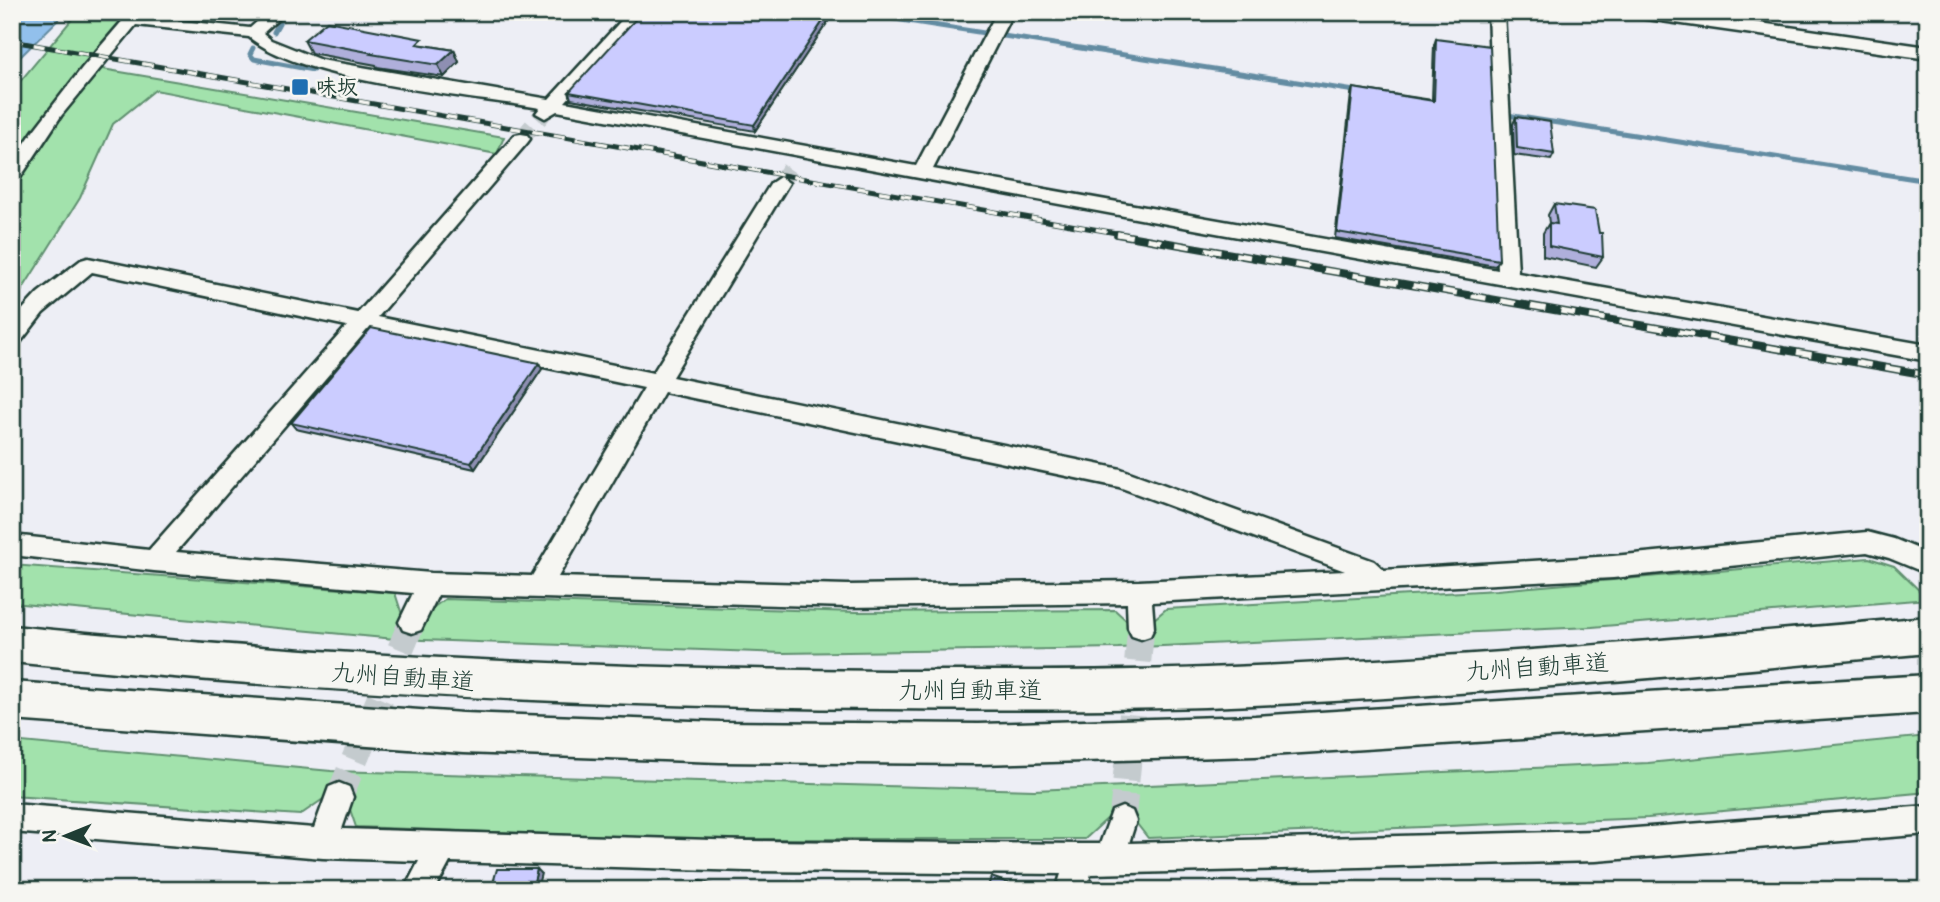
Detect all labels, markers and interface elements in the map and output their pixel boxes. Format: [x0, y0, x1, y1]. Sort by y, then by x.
place label: 味坂 [316, 74, 358, 101]
marker: 味坂 [290, 77, 310, 97]
street label: 九州自動車道 [1464, 648, 1610, 687]
street label: 九州自動車道 [330, 658, 476, 697]
street label: 九州自動車道 [898, 676, 1042, 705]
north arrow [32, 800, 102, 870]
text: N [38, 830, 62, 843]

